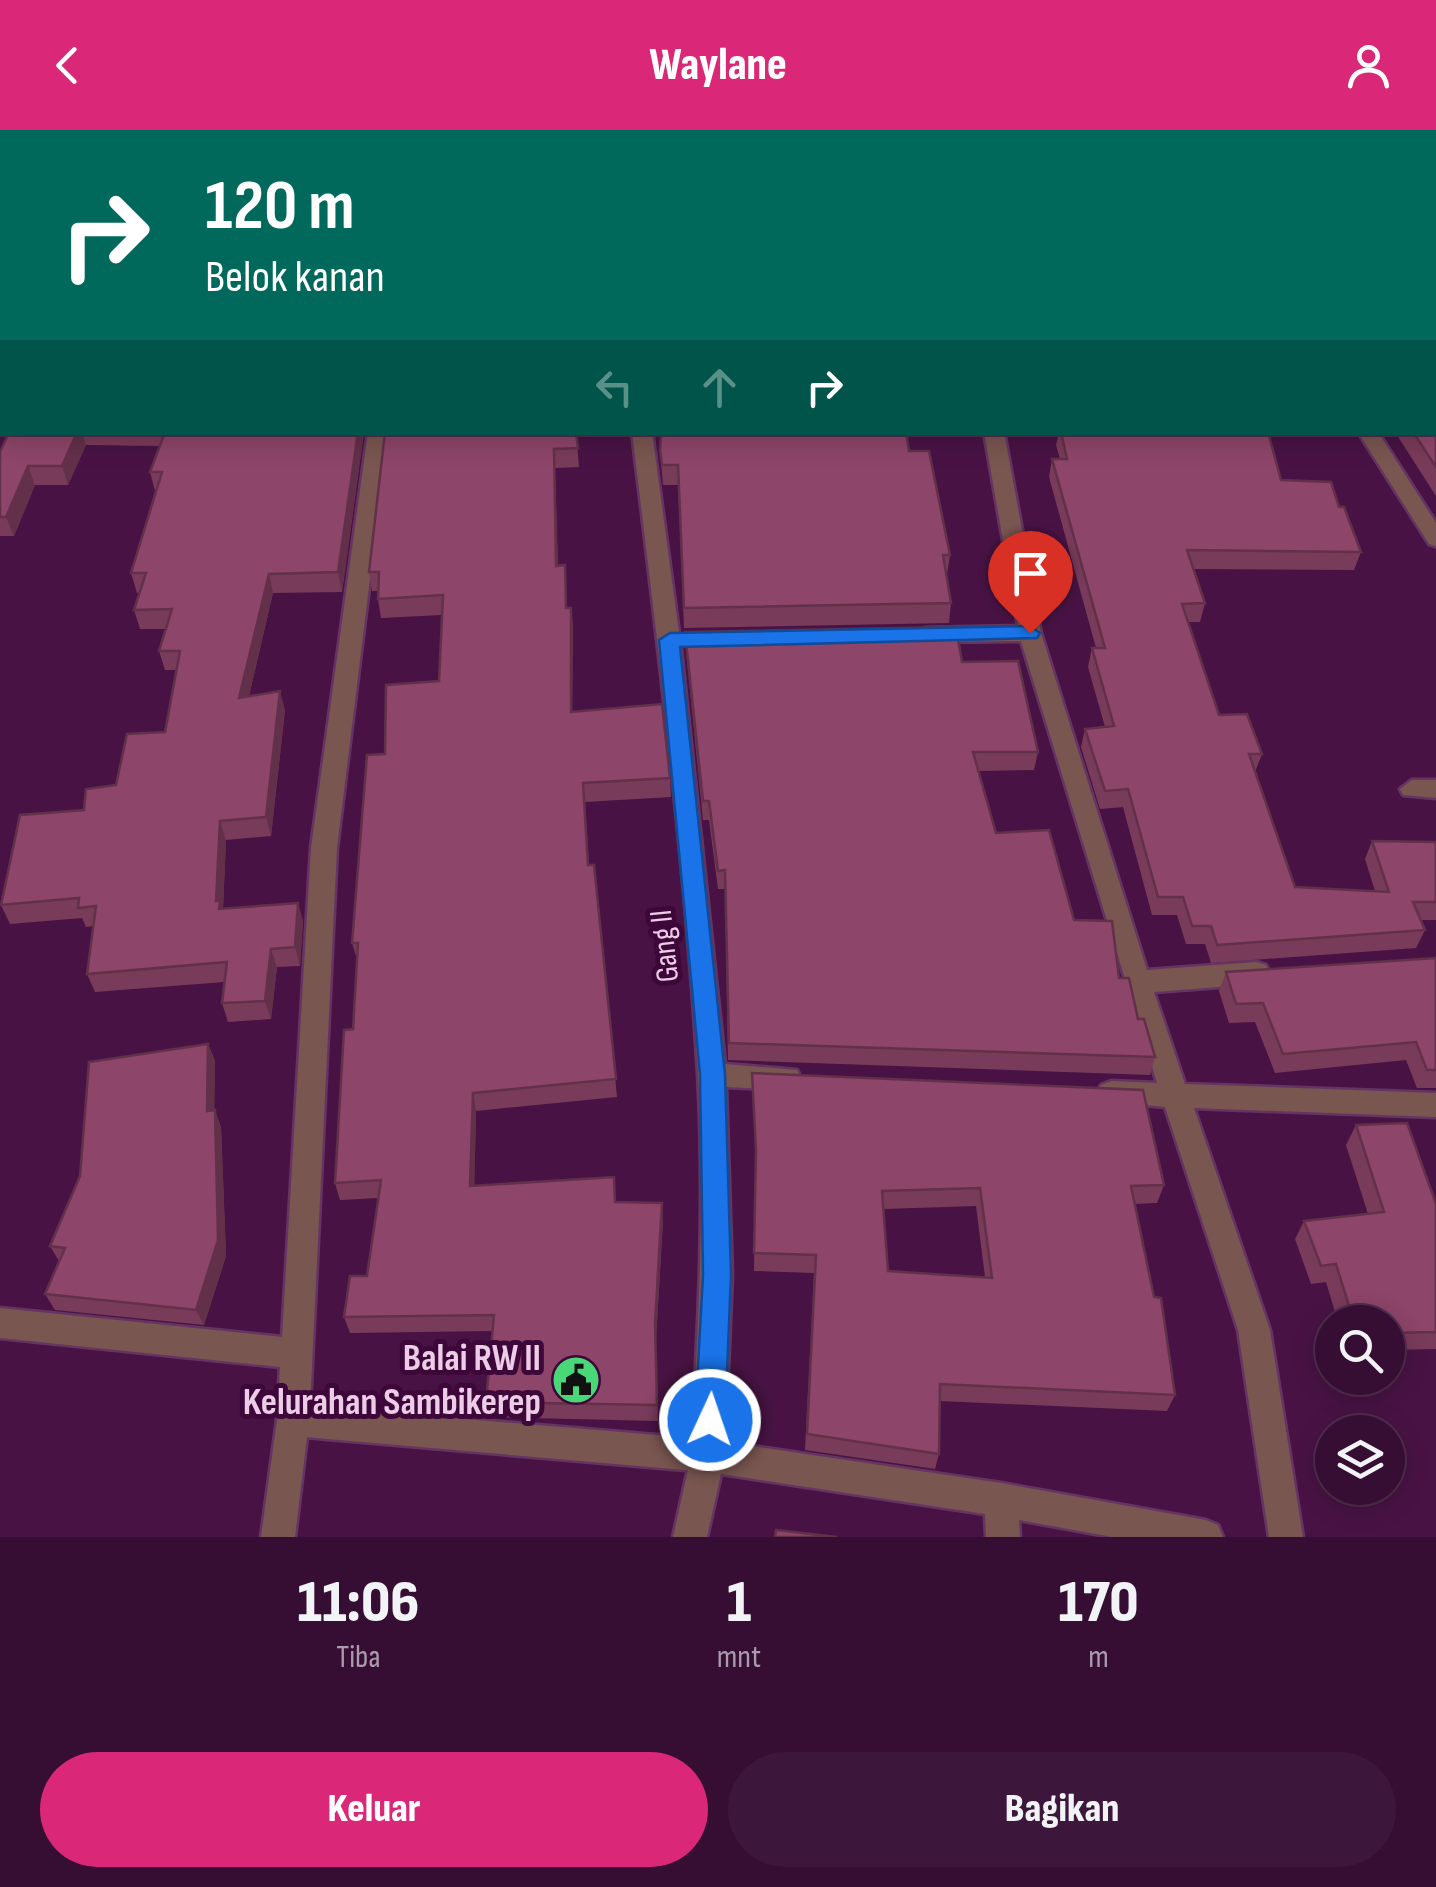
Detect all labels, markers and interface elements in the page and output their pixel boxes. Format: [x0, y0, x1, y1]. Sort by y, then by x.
icon: back [40, 38, 95, 93]
text: Waylane [649, 38, 787, 93]
icon: person [1341, 38, 1396, 93]
text: 120 m [205, 165, 355, 249]
icon: right [40, 170, 170, 300]
text: Belok kanan [205, 250, 385, 305]
icon: left [587, 360, 642, 415]
icon: ahead [692, 360, 747, 415]
icon: right [797, 360, 852, 415]
pin [988, 531, 1073, 634]
icon: arrive [1003, 546, 1058, 601]
street label: Gang II [642, 908, 688, 984]
map controls [1315, 1305, 1405, 1505]
button: search [1315, 1305, 1405, 1395]
place label: Balai RW II Kelurahan Sambikerep [243, 1336, 541, 1425]
public building icon: Balai RW II Kelurahan Sambikerep [550, 1354, 602, 1406]
position arrow [658, 1368, 762, 1472]
button: layers [1315, 1415, 1405, 1505]
text: 11:06 [297, 1567, 420, 1639]
text: 1 [727, 1567, 751, 1639]
text: 170 [1058, 1567, 1139, 1639]
text: Tiba [336, 1638, 381, 1677]
text: mnt [717, 1638, 761, 1677]
text: m [1088, 1638, 1109, 1677]
button: Keluar [40, 1752, 708, 1867]
button: Bagikan [728, 1752, 1396, 1867]

